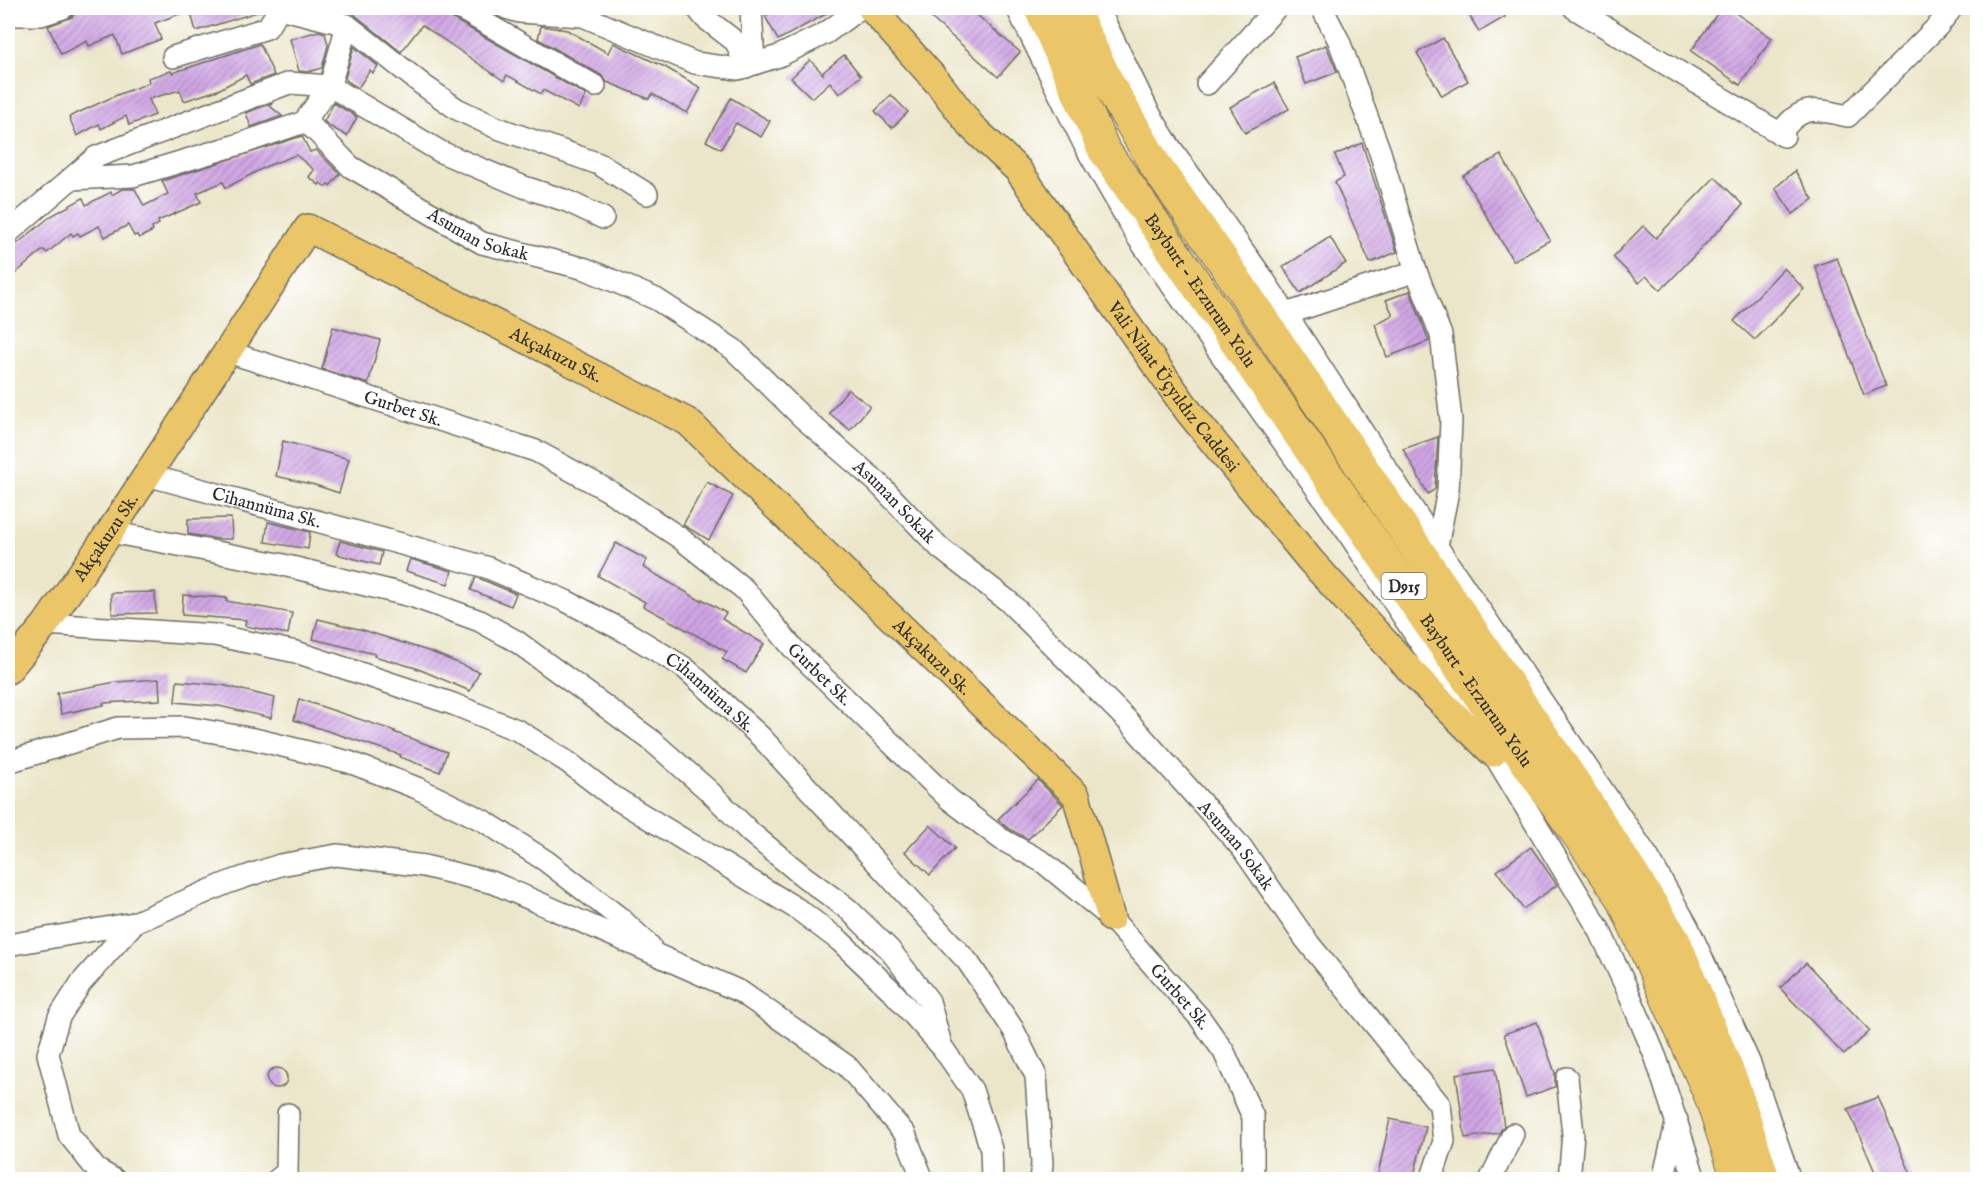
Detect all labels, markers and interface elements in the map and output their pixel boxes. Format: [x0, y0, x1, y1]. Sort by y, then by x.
street label: Asuman Sokak [422, 203, 531, 267]
street label: Bayburt - Erzurum Yolu [1138, 210, 1260, 373]
street label: Vali Nihat Üçyıldız Caddesi [1101, 297, 1244, 478]
street label: Akçakuzu Sk. [504, 322, 605, 389]
street label: Gurbet Sk. [361, 386, 445, 433]
street label: Asuman Sokak [846, 455, 940, 550]
street label: Cihannüma Sk. [209, 483, 323, 535]
street label: Akçakuzu Sk. [69, 490, 145, 587]
road number: D915 [1382, 573, 1426, 599]
street label: Bayburt - Erzurum Yolu [1413, 610, 1537, 772]
street label: Akçakuzu Sk. [886, 614, 976, 701]
street label: Gurbet Sk. [782, 639, 856, 712]
street label: Cihannüma Sk. [660, 649, 759, 739]
street label: Asuman Sokak [1191, 796, 1278, 896]
street label: Gurbet Sk. [1144, 959, 1215, 1035]

